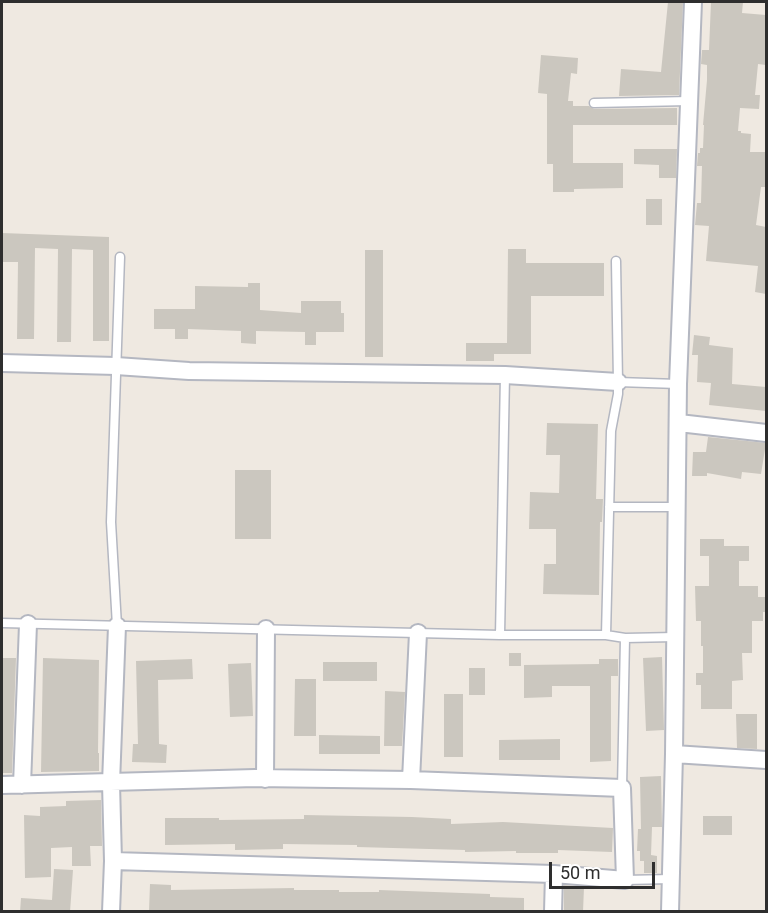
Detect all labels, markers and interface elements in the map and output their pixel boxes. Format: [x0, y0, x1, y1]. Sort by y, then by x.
scale bar [552, 850, 658, 888]
text: 50 m [560, 862, 600, 883]

